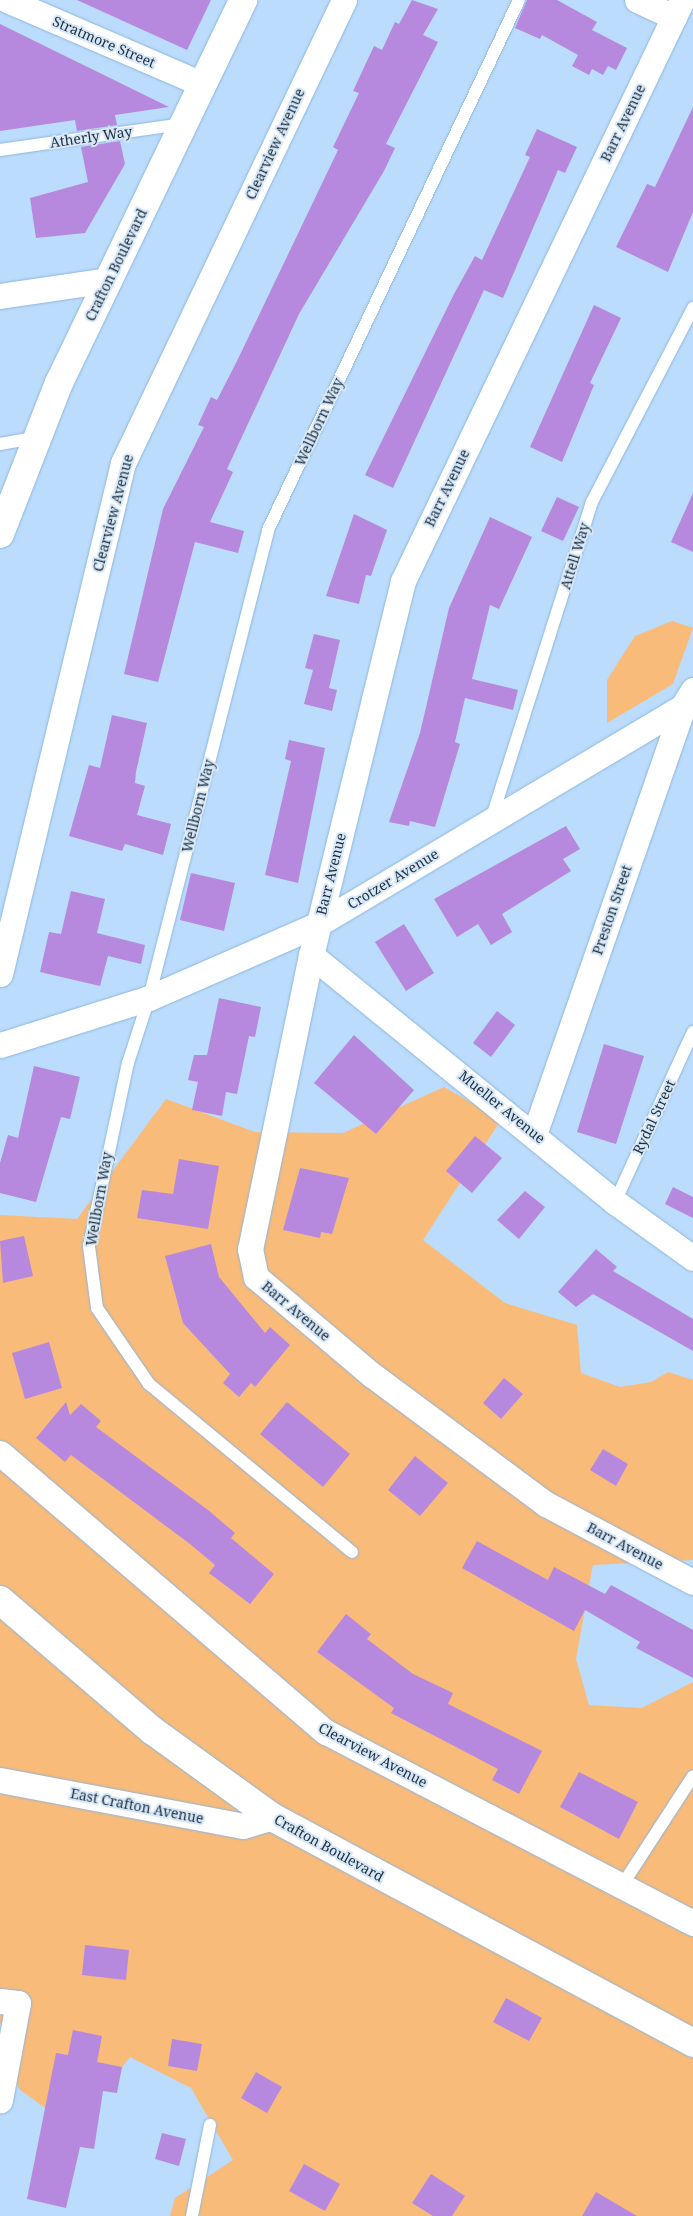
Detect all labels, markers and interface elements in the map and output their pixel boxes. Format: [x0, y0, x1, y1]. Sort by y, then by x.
street label: Stratmore Street [50, 13, 158, 71]
street label: Barr Avenue [597, 82, 649, 164]
street label: Clearview Avenue [242, 86, 308, 202]
street label: Atherly Way [49, 123, 133, 151]
street label: Crafton Boulevard [82, 206, 150, 324]
street label: Wellborn Way [291, 375, 347, 469]
street label: Barr Avenue [421, 447, 473, 529]
street label: Clearview Avenue [89, 453, 137, 573]
street label: Attell Way [557, 521, 593, 591]
street label: Wellborn Way [178, 758, 218, 854]
street label: Barr Avenue [313, 831, 349, 917]
street label: Crotzer Avenue [344, 845, 442, 913]
street label: Preston Street [589, 863, 635, 957]
street label: Mueller Avenue [456, 1067, 548, 1147]
street label: Rydal Street [629, 1077, 679, 1157]
street label: Wellborn Way [82, 1151, 116, 1247]
street label: Barr Avenue [258, 1278, 334, 1344]
street label: Barr Avenue [584, 1519, 666, 1573]
street label: Clearview Avenue [316, 1719, 430, 1791]
street label: East Crafton Avenue [69, 1785, 205, 1827]
street label: Crafton Boulevard [271, 1811, 387, 1885]

